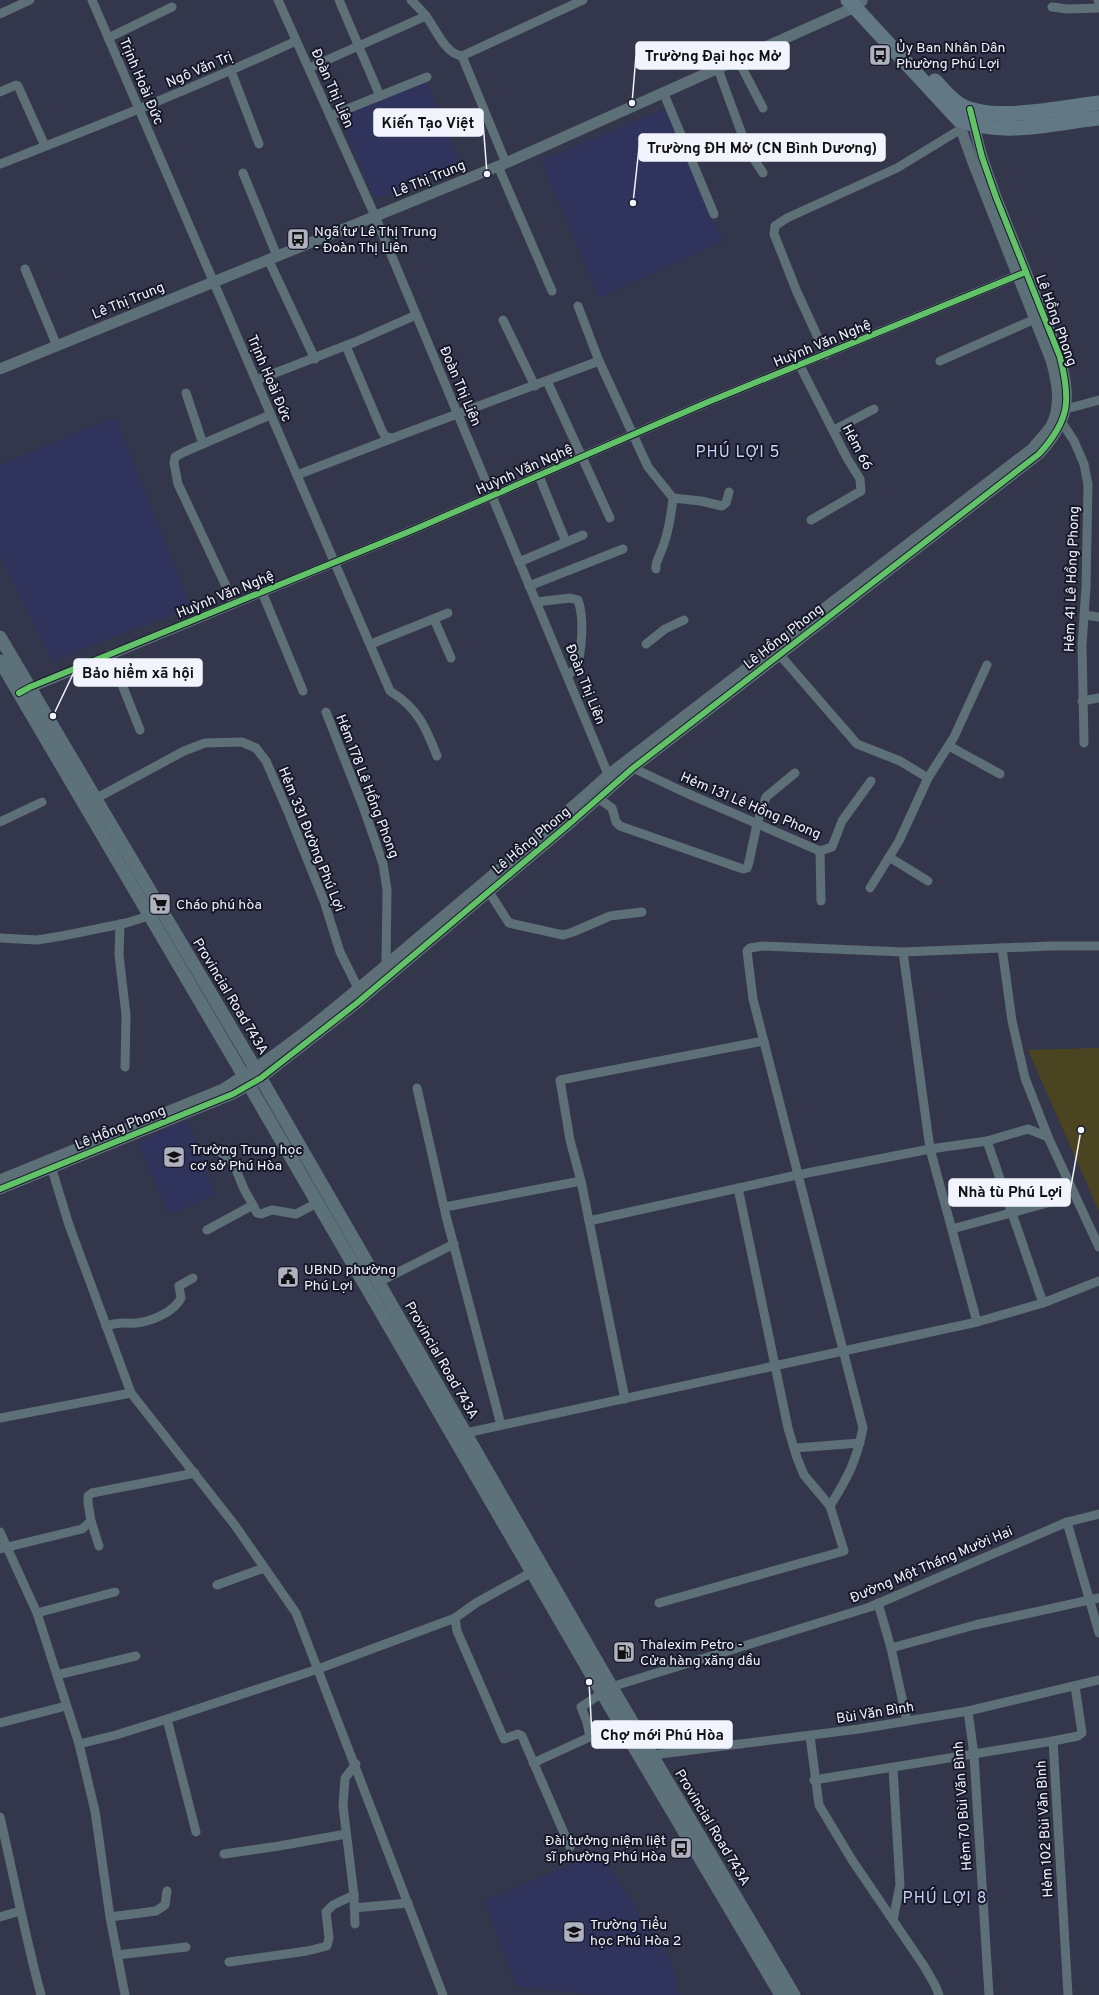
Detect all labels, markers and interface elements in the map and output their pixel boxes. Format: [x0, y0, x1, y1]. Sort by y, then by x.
street label: Trịnh Hoài Đức [115, 36, 167, 128]
place label: Ủy Ban Nhân Dân Phường Phú Lợi [896, 39, 1005, 73]
callout: Trường Đại học Mở [636, 42, 789, 69]
bus stop icon: Ủy Ban Nhân Dân Phường Phú Lợi [867, 42, 893, 68]
street label: Đoàn Thị Liên [307, 46, 357, 131]
text: Trường Đại học Mở [645, 48, 782, 67]
street label: Ngô Văn Trị [164, 49, 235, 92]
callout: Kiến Tạo Việt [374, 109, 483, 136]
text: Kiến Tạo Việt [382, 114, 474, 134]
callout: Trường ĐH Mở (CN Bình Dương) [639, 134, 885, 161]
text: Trường ĐH Mở (CN Bình Dương) [647, 140, 877, 159]
street label: Lê Thị Trung [391, 157, 468, 202]
place label: Ngã tư Lê Thị Trung - Đoàn Thị Liên [314, 224, 437, 257]
bus stop icon: Ngã tư Lê Thị Trung - Đoàn Thị Liên [285, 226, 311, 252]
street label: Lê Hồng Phong [1031, 272, 1080, 369]
street label: Lê Thị Trung [90, 279, 167, 324]
street label: Huỳnh Văn Nghệ [771, 317, 874, 372]
street label: Trịnh Hoài Đức [243, 333, 295, 425]
street label: Đoàn Thị Liên [435, 344, 484, 429]
street label: Hẻm 66 [838, 422, 876, 473]
street label: Huỳnh Văn Nghệ [474, 441, 576, 499]
district label: PHÚ LỢI 5 [695, 441, 781, 463]
street label: Hẻm 41 Lê Hồng Phong [1061, 506, 1084, 652]
street label: Huỳnh Văn Nghệ [174, 568, 277, 623]
street label: Lê Hồng Phong [741, 601, 827, 674]
street label: Đoàn Thị Liên [561, 642, 608, 727]
callout: Bảo hiểm xã hội [74, 659, 202, 686]
text: Bảo hiểm xã hội [82, 663, 194, 684]
street label: Hẻm 178 Lê Hồng Phong [331, 712, 402, 861]
street label: Hẻm 331 Đường Phú Lợi [274, 765, 347, 914]
street label: Hẻm 131 Lê Hồng Phong [678, 769, 823, 844]
street label: Lê Hồng Phong [490, 804, 574, 879]
supermarket icon: Cháo phú hòa [147, 891, 173, 917]
place label: Cháo phú hòa [176, 897, 262, 914]
street label: Provincial Road 743A [188, 935, 271, 1058]
street label: Lê Hồng Phong [73, 1102, 168, 1154]
place label: Trường Trung học cơ sở Phú Hòa [190, 1142, 303, 1175]
school or university icon: Trường Trung học cơ sở Phú Hòa [161, 1144, 187, 1170]
callout: Nhà tù Phú Lợi [949, 1179, 1070, 1206]
text: Nhà tù Phú Lợi [958, 1184, 1062, 1203]
place label: UBND phường Phú Lợi [304, 1262, 396, 1295]
public building icon: UBND phường Phú Lợi [275, 1264, 301, 1290]
street label: Provincial Road 743A [400, 1299, 481, 1423]
street label: Đường Một Tháng Mười Hai [848, 1523, 1015, 1607]
place label: Thalexim Petro - Cửa hàng xăng dầu [640, 1637, 761, 1670]
fuel station icon: Thalexim Petro - Cửa hàng xăng dầu [611, 1639, 637, 1665]
street label: Bùi Văn Bình [835, 1699, 915, 1728]
callout: Chợ mới Phú Hòa [592, 1721, 732, 1748]
text: Chợ mới Phú Hòa [600, 1727, 724, 1746]
street label: Hẻm 70 Bùi Văn Bình [950, 1740, 977, 1871]
street label: Hẻm 102 Bùi Văn Bình [1033, 1760, 1058, 1898]
street label: Provincial Road 743A [670, 1766, 753, 1889]
place label: Đài tưởng niệm liệt sĩ phường Phú Hòa [545, 1833, 666, 1866]
bus stop icon: Đài tưởng niệm liệt sĩ phường Phú Hòa [668, 1835, 694, 1861]
district label: PHÚ LỢI 8 [903, 1887, 987, 1909]
place label: Trường Tiểu học Phú Hòa 2 [590, 1916, 681, 1950]
school or university icon: Trường Tiểu học Phú Hòa 2 [561, 1919, 587, 1945]

